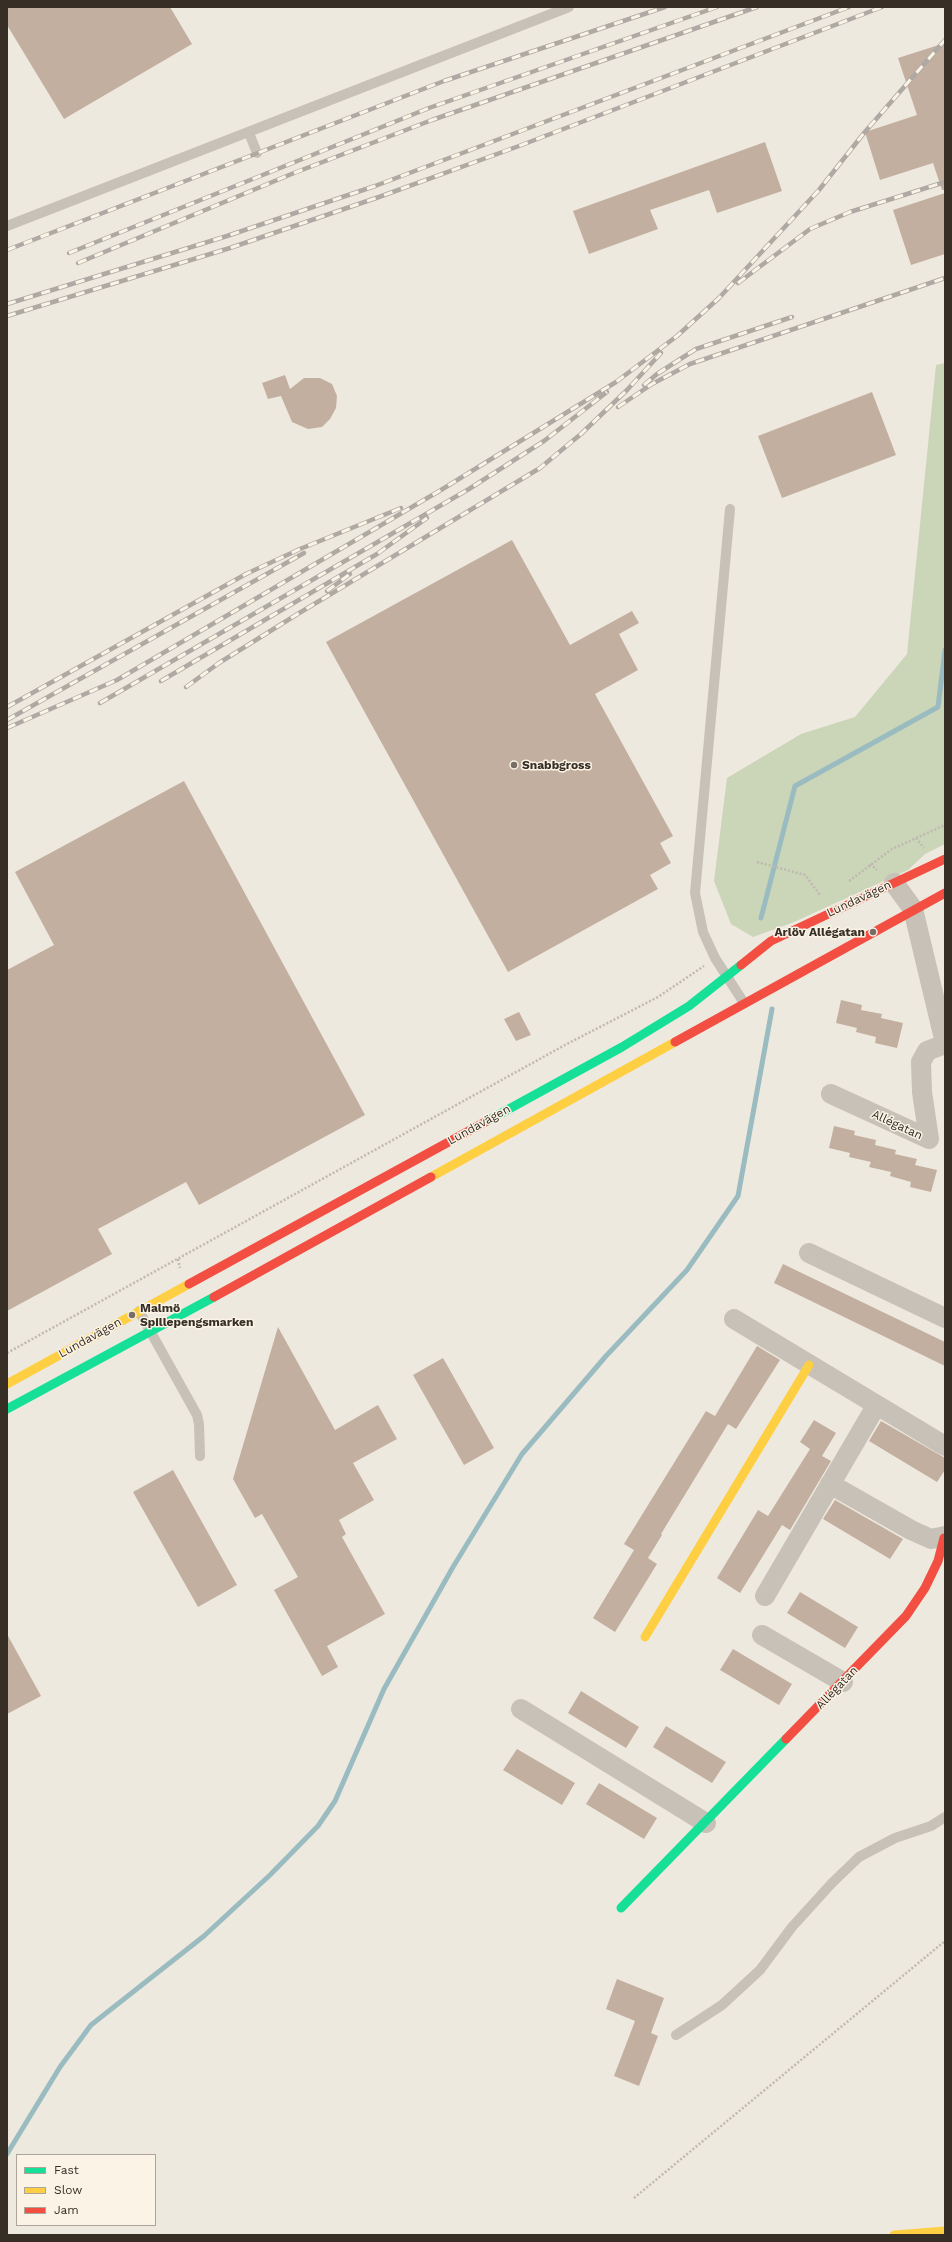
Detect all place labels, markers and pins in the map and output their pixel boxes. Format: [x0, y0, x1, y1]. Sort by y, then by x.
place label: Snabbgross [522, 758, 591, 772]
marker: Snabbgross [509, 760, 519, 770]
place label: Arlöv Allégatan [774, 925, 865, 939]
marker: Arlöv Allégatan [868, 927, 878, 937]
place label: Malmö Spillepengsmarken [140, 1301, 253, 1329]
marker: Malmö Spillepengsmarken [127, 1310, 137, 1320]

